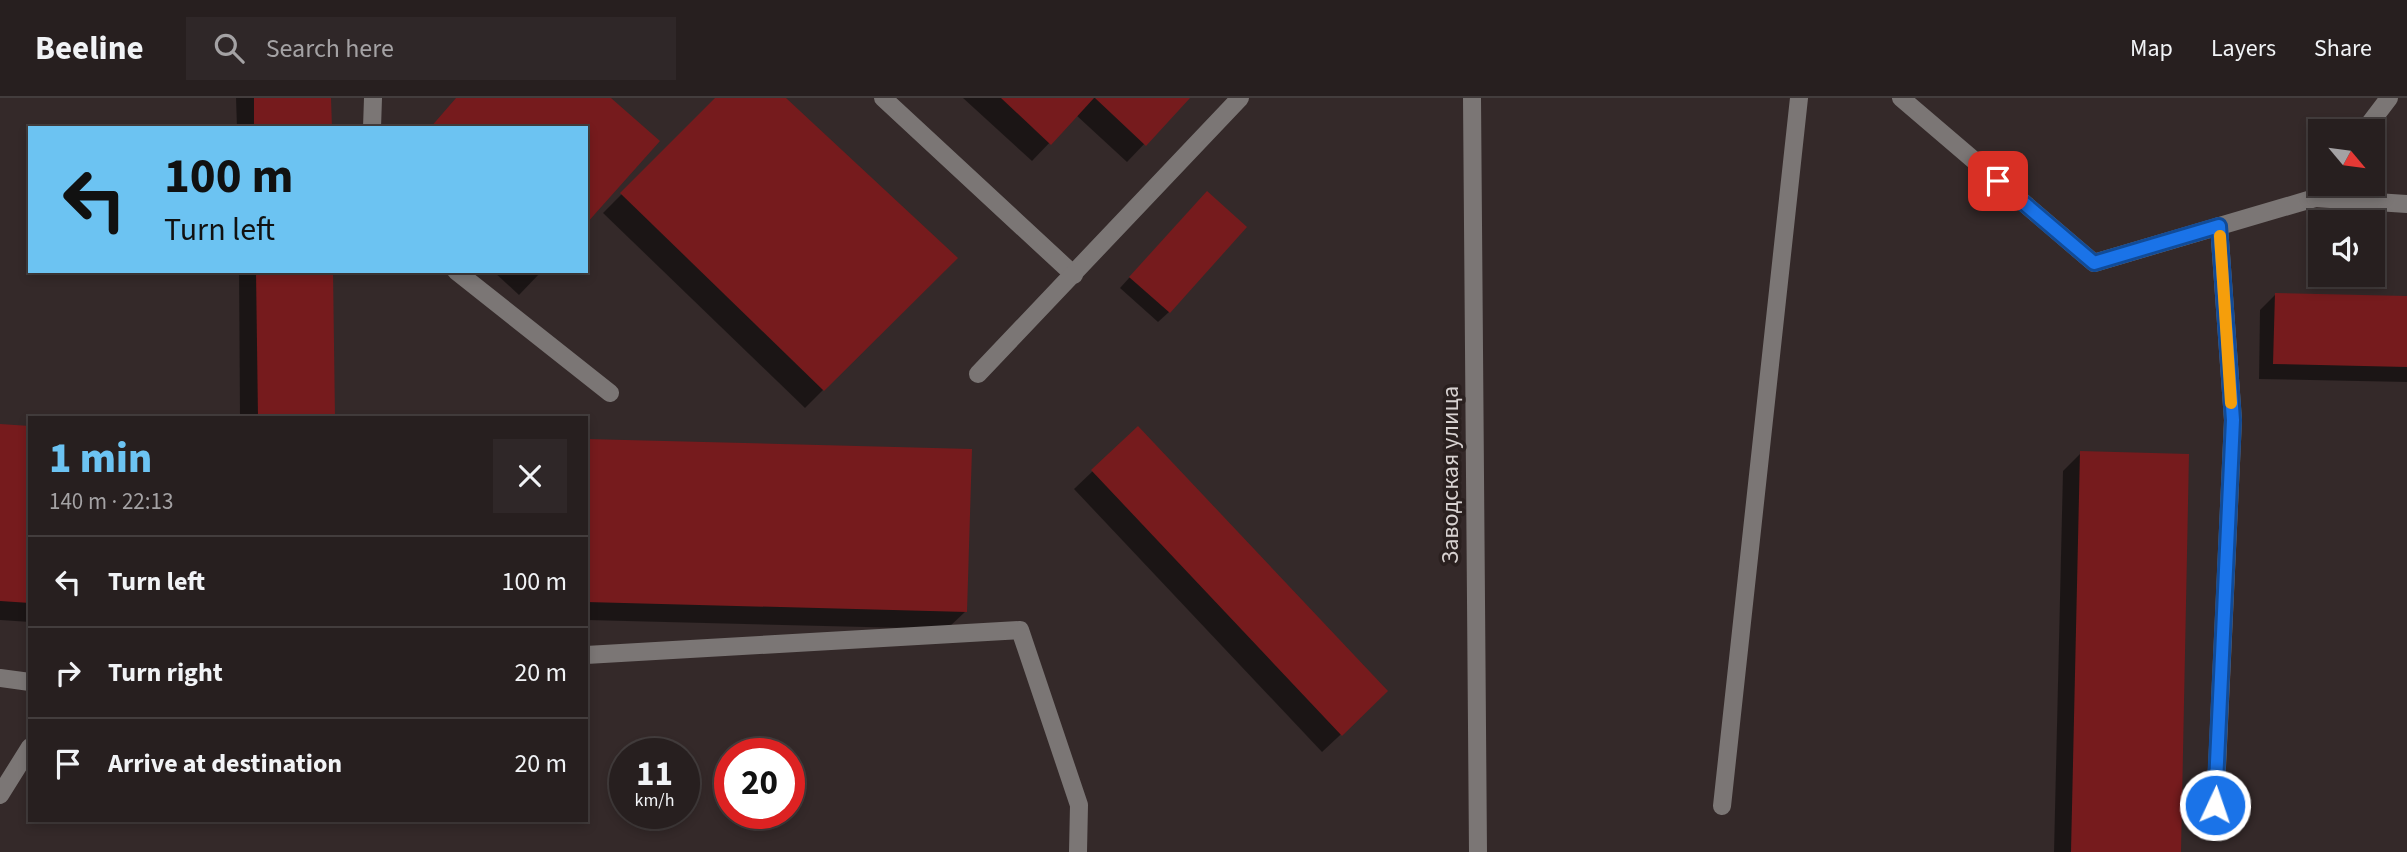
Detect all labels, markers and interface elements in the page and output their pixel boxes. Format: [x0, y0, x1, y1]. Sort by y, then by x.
search box [186, 17, 676, 80]
text: Beeline [35, 25, 144, 72]
icon: search [210, 29, 248, 67]
text: Search here [266, 30, 394, 67]
text: Map [2130, 31, 2173, 66]
text: Layers [2211, 31, 2276, 66]
text: Share [2314, 31, 2372, 66]
north arrow [2308, 119, 2385, 196]
map controls [2308, 119, 2385, 287]
text: 100 m [164, 142, 293, 212]
pin [1968, 151, 2028, 211]
icon: left [49, 154, 140, 245]
icon: arrive [1979, 162, 2017, 200]
text: Turn left [164, 207, 275, 253]
button: sound [2308, 210, 2385, 287]
street label: Заводская улица [1433, 386, 1468, 564]
text: 1 min [49, 429, 152, 489]
button: close [493, 439, 567, 513]
text: 140 m · 22:13 [49, 485, 173, 518]
icon: left [49, 563, 87, 601]
text: Turn left [108, 563, 205, 600]
text: 100 m [501, 563, 567, 600]
icon: right [49, 654, 87, 692]
text: Turn right [108, 654, 223, 691]
text: 20 m [514, 654, 567, 691]
speed limit sign: 20 [714, 738, 805, 829]
icon: arrive [49, 745, 87, 783]
text: Arrive at destination [108, 745, 342, 782]
text: 20 m [514, 745, 567, 782]
text: 11 [636, 749, 673, 799]
position arrow [2178, 768, 2252, 842]
text: km/h [635, 788, 674, 813]

